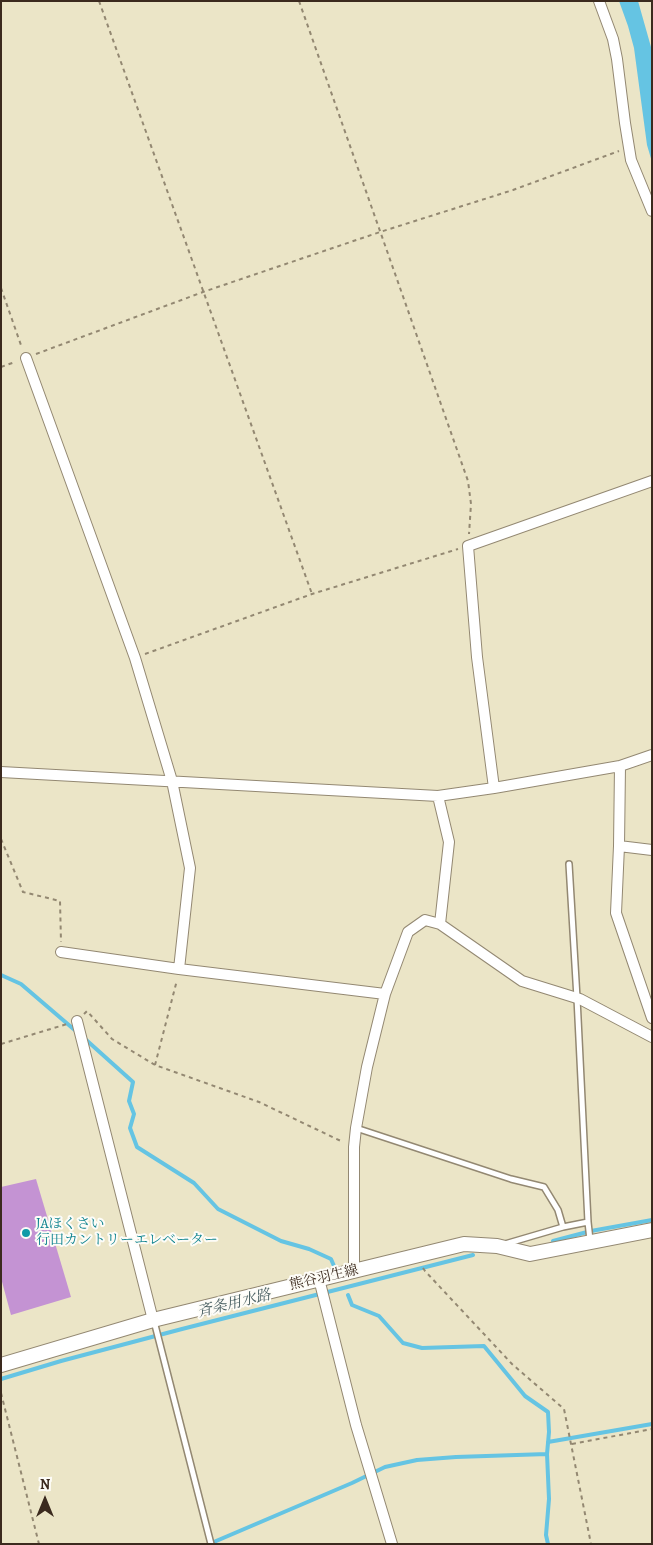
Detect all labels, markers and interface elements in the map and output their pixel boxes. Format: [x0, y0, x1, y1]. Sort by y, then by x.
place label: JAほくさい 行田カントリーエレベーター [36, 1217, 218, 1250]
marker: JAほくさい 行田カントリーエレベーター [20, 1227, 32, 1239]
street label: 熊谷羽生線 [288, 1262, 360, 1294]
water label: 斉条用水路 [195, 1286, 273, 1322]
north arrow [20, 1475, 70, 1525]
text: N [40, 1475, 50, 1494]

